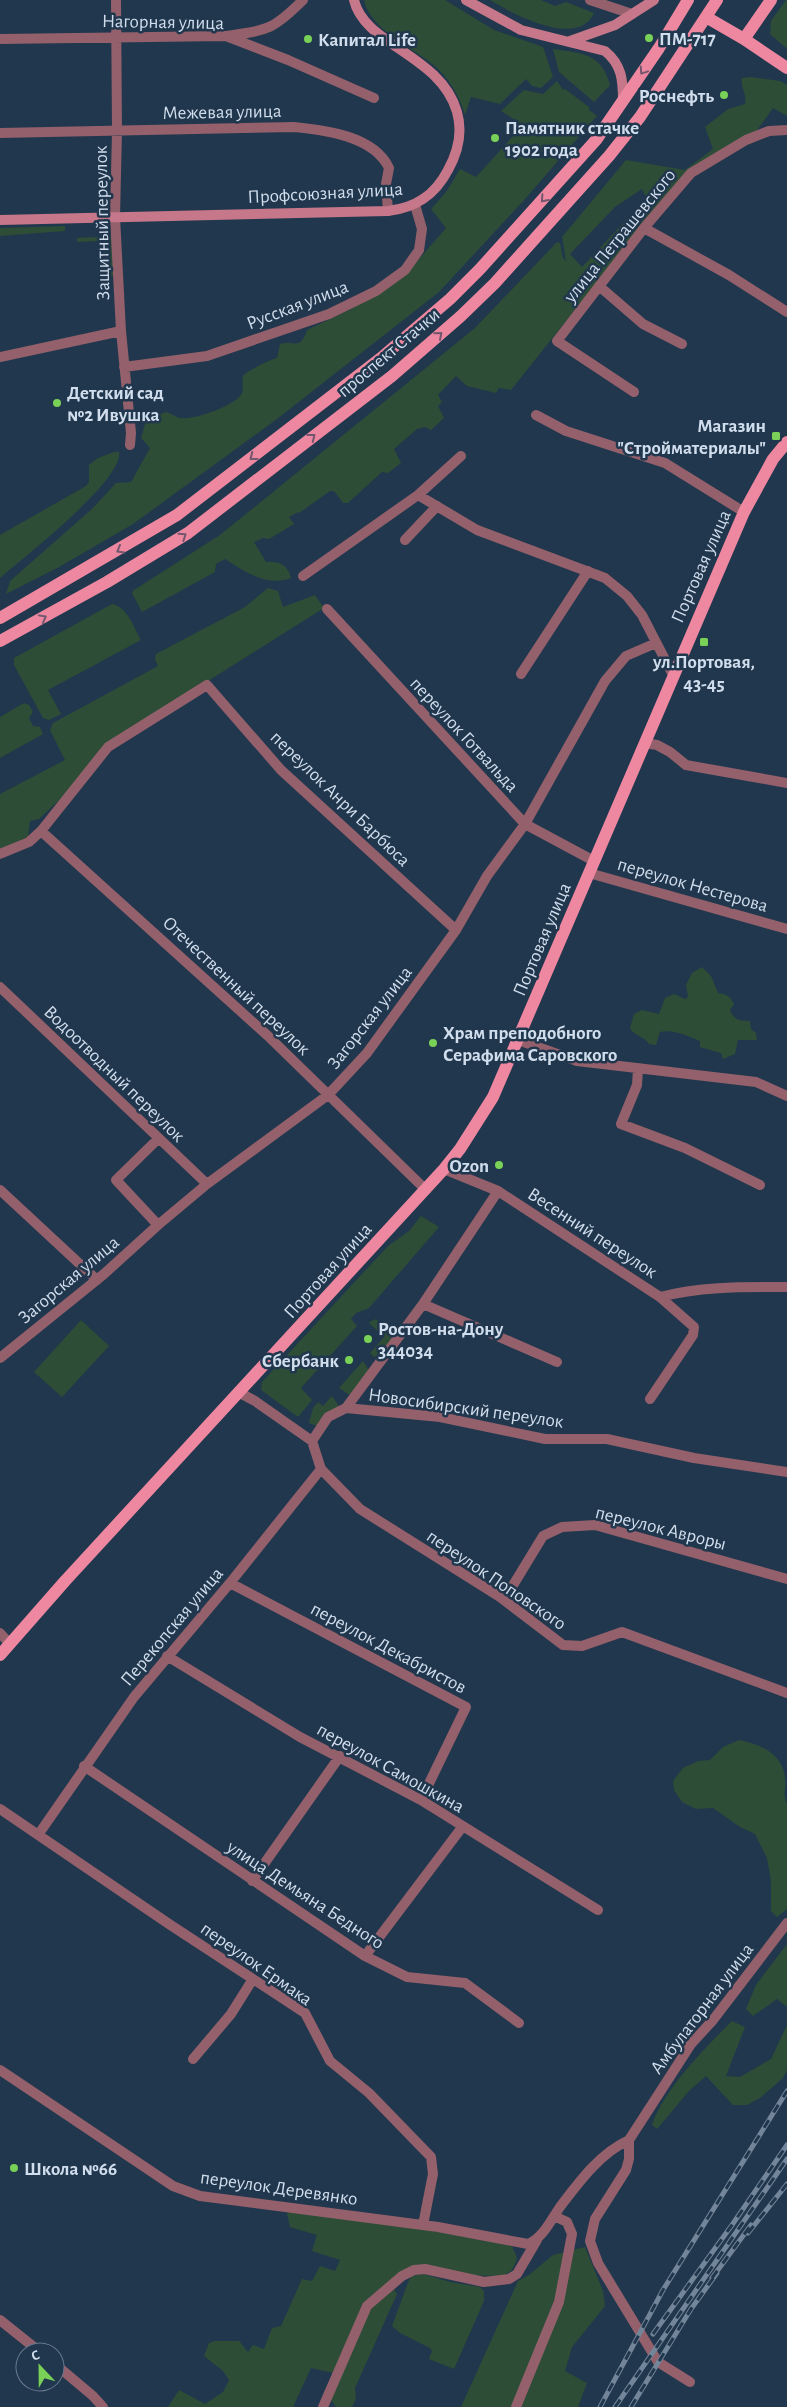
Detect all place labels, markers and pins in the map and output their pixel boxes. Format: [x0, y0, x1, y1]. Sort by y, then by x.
place label: ПМ-717 [659, 30, 716, 49]
place label: Капитал Life [318, 31, 416, 50]
marker: ПМ-717 [643, 32, 655, 44]
marker: Капитал Life [302, 33, 314, 45]
place label: Роснефть [639, 87, 714, 106]
marker: Роснефть [718, 89, 730, 101]
place label: Памятник стачке 1902 года [505, 119, 639, 160]
marker: Памятник стачке 1902 года [489, 132, 501, 144]
place label: Детский сад №2 Ивушка [67, 384, 164, 425]
marker: Детский сад №2 Ивушка [51, 397, 63, 409]
place label: Магазин "Стройматериалы" [617, 417, 766, 458]
marker: Магазин "Стройматериалы" [770, 430, 782, 442]
marker: ул.Портовая, 43-45 [698, 636, 710, 648]
place label: ул.Портовая, 43-45 [652, 653, 755, 694]
place label: Храм преподобного Серафима Саровского [443, 1024, 617, 1065]
marker: Храм преподобного Серафима Саровского [427, 1037, 439, 1049]
place label: Ozon [450, 1157, 489, 1176]
marker: Ozon [493, 1159, 505, 1171]
place label: Ростов-на-Дону 344034 [378, 1320, 504, 1361]
marker: Ростов-на-Дону 344034 [362, 1333, 374, 1345]
place label: Сбербанк [262, 1352, 340, 1371]
marker: Сбербанк [343, 1354, 355, 1366]
place label: Школа №66 [24, 2160, 117, 2179]
marker: Школа №66 [8, 2162, 20, 2174]

